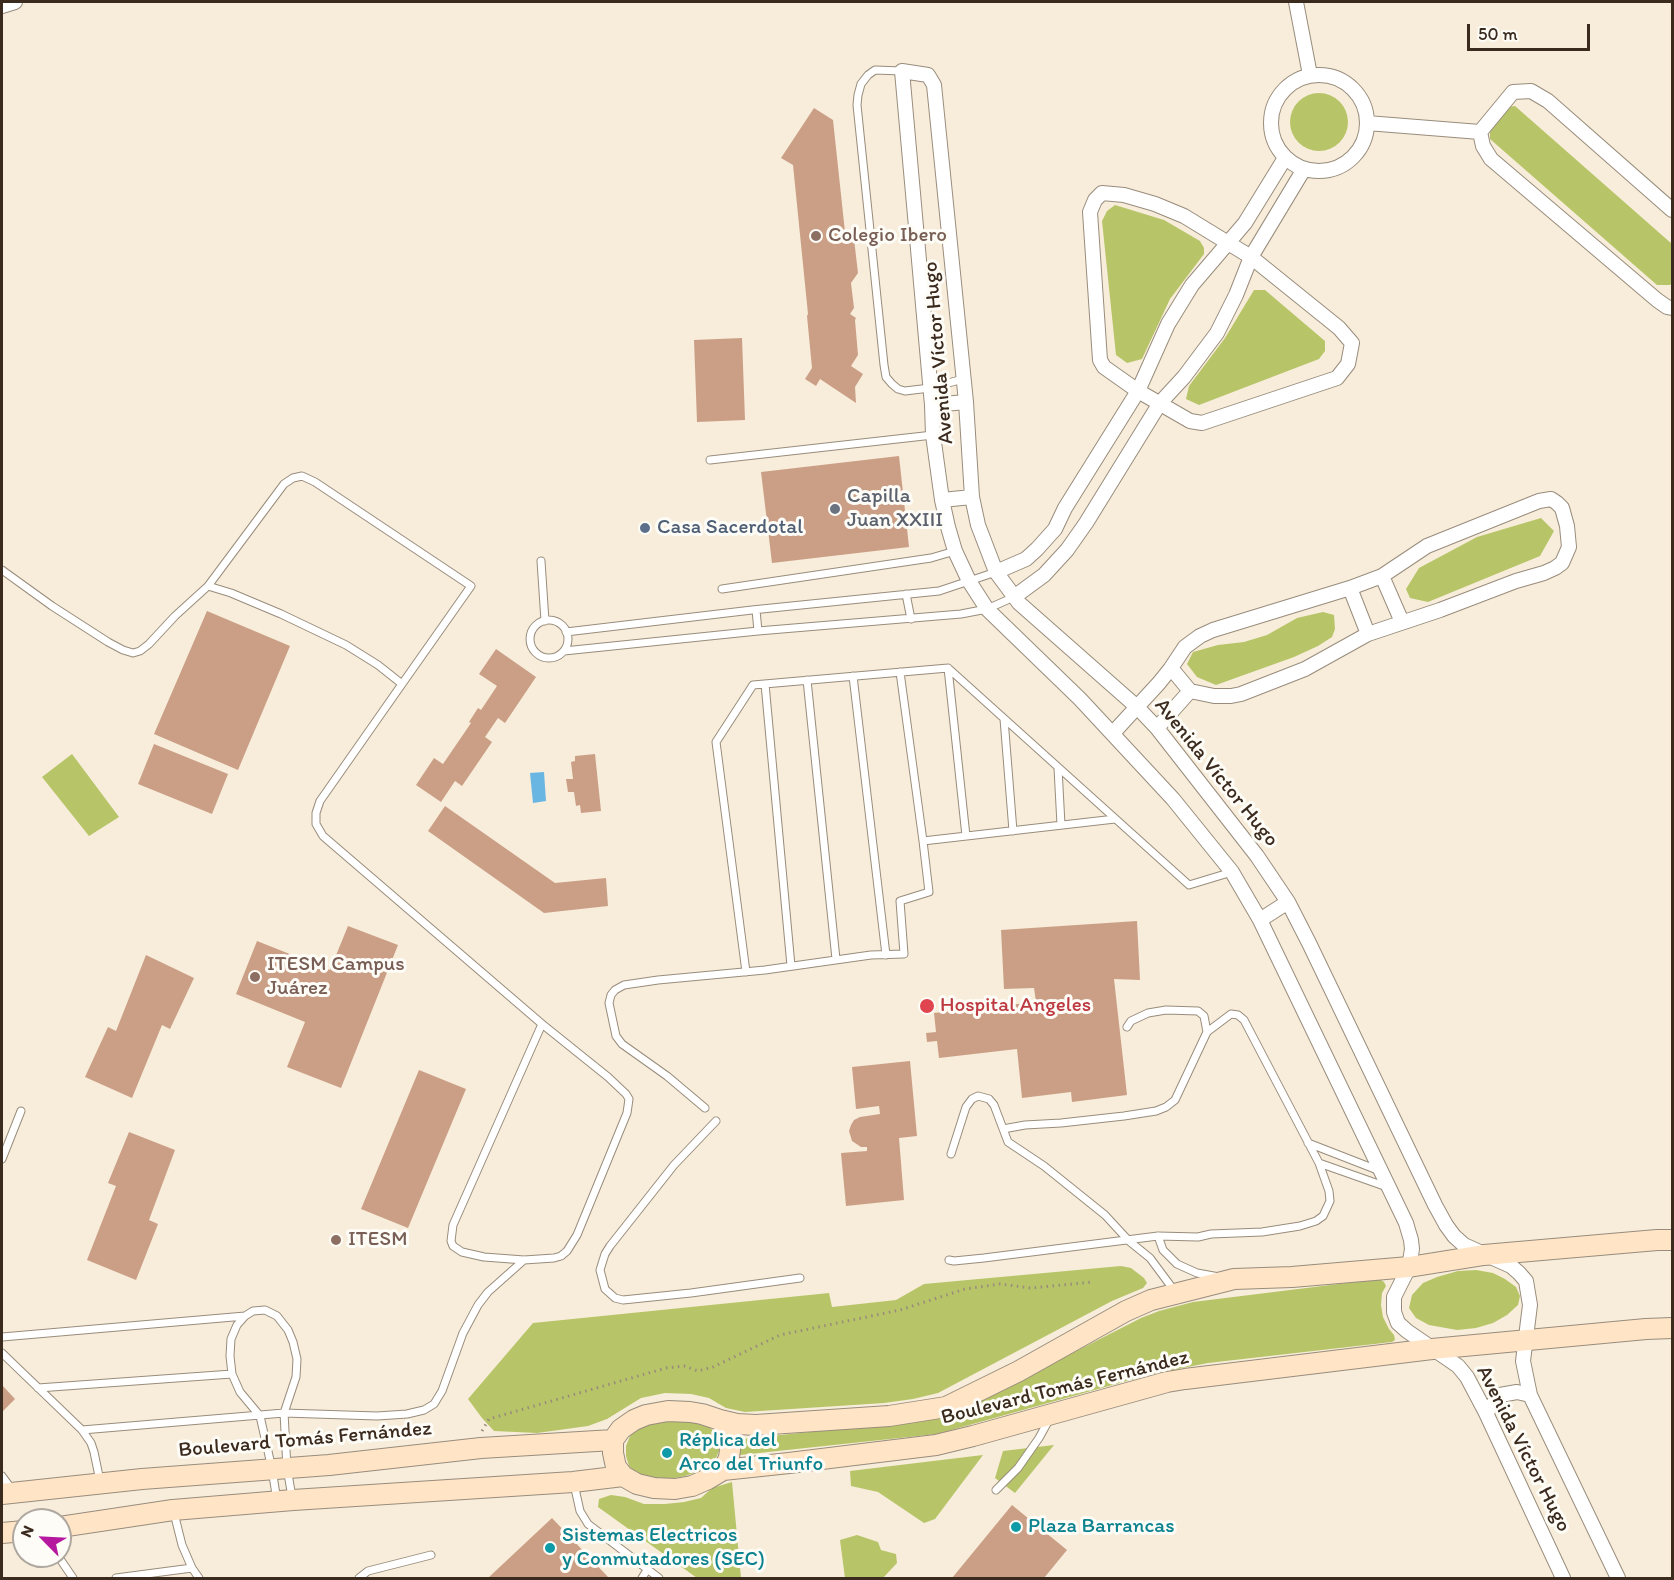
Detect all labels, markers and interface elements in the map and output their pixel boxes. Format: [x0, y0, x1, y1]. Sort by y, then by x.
scale bar [1470, 12, 1593, 50]
text: 50 m [1478, 23, 1518, 45]
place label: Colegio Ibero [828, 223, 947, 249]
marker: Colegio Ibero [809, 229, 823, 243]
street label: Avenida Víctor Hugo [918, 261, 960, 445]
place label: Capilla Juan XXIII [847, 484, 943, 534]
marker: Capilla Juan XXIII [828, 502, 842, 516]
place label: Casa Sacerdotal [657, 515, 803, 541]
marker: Casa Sacerdotal [638, 521, 652, 535]
street label: Avenida Víctor Hugo [1149, 694, 1283, 852]
place label: ITESM Campus Juárez [267, 952, 405, 1002]
marker: ITESM Campus Juárez [248, 970, 262, 984]
place label: Hospital Angeles [940, 993, 1091, 1019]
marker: Hospital Angeles [918, 997, 936, 1015]
place label: ITESM [348, 1227, 408, 1253]
marker: ITESM [329, 1233, 343, 1247]
street label: Boulevard Tomás Fernández [939, 1345, 1191, 1431]
street label: Avenida Víctor Hugo [1470, 1362, 1576, 1536]
street label: Boulevard Tomás Fernández [177, 1416, 433, 1464]
place label: Réplica del Arco del Triunfo [679, 1428, 823, 1478]
marker: Réplica del Arco del Triunfo [660, 1446, 674, 1460]
north arrow [12, 1508, 72, 1568]
place label: Plaza Barrancas [1028, 1514, 1175, 1540]
marker: Plaza Barrancas [1009, 1520, 1023, 1534]
text: N [16, 1522, 38, 1540]
place label: Sistemas Electricos y Conmutadores (SEC) [562, 1523, 765, 1573]
marker: Sistemas Electricos y Conmutadores (SEC) [543, 1541, 557, 1555]

